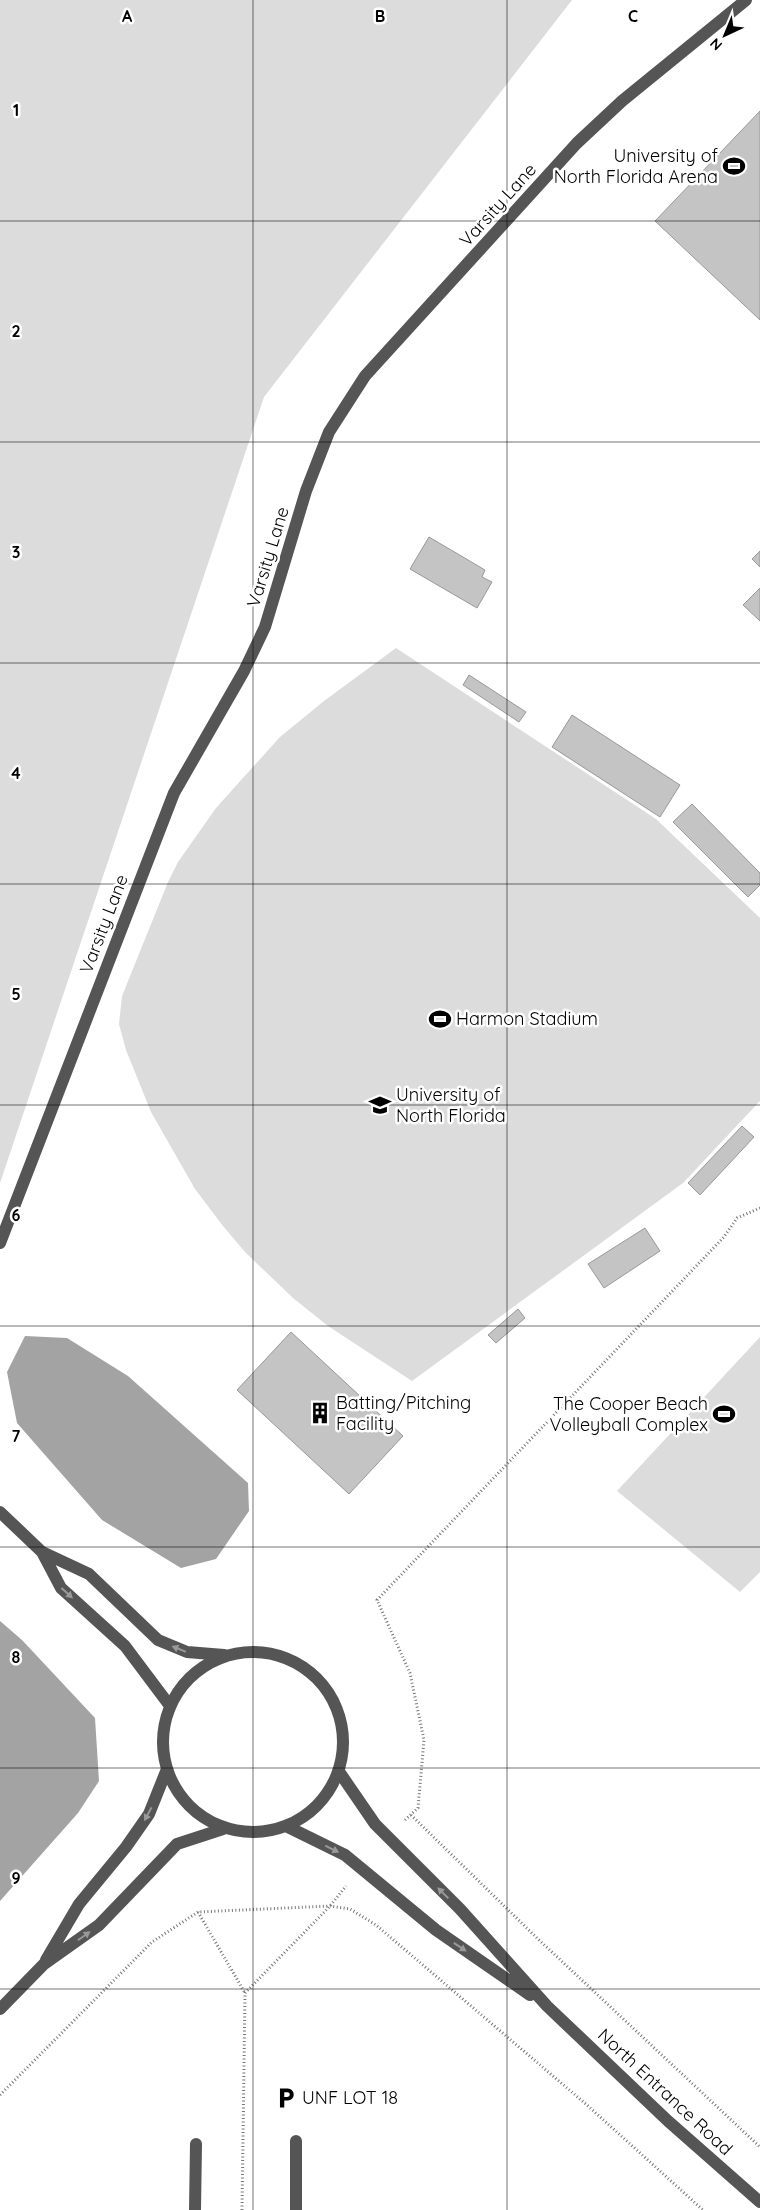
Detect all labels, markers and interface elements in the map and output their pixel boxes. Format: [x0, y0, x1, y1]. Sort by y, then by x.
text: A [122, 6, 133, 26]
text: B [375, 6, 385, 26]
text: C [628, 6, 638, 26]
north arrow [700, 10, 750, 60]
text: N [706, 34, 726, 54]
text: 1 [13, 100, 19, 120]
place label: University of North Florida Arena [554, 144, 719, 188]
sports icon: University of North Florida Arena [721, 153, 747, 179]
street label: Varsity Lane [454, 158, 541, 251]
text: 2 [11, 321, 21, 341]
street label: Varsity Lane [241, 504, 294, 610]
text: 3 [12, 542, 20, 562]
text: 4 [11, 763, 21, 783]
street label: Varsity Lane [74, 871, 133, 977]
text: 5 [11, 984, 21, 1004]
sports icon: Harmon Stadium [427, 1006, 453, 1032]
place label: Harmon Stadium [456, 1007, 598, 1030]
place label: University of North Florida [396, 1083, 506, 1127]
school or university icon: University of North Florida [367, 1092, 393, 1118]
text: 6 [12, 1205, 21, 1225]
place label: Batting/Pitching Facility [336, 1391, 471, 1435]
place label: The Cooper Beach Volleyball Complex [550, 1392, 708, 1436]
building icon: Batting/Pitching Facility [307, 1400, 333, 1426]
sports icon: The Cooper Beach Volleyball Complex [711, 1401, 737, 1427]
text: 7 [12, 1426, 21, 1446]
one-way arrow [61, 1588, 74, 1599]
one-way arrow [171, 1645, 186, 1653]
text: 8 [12, 1647, 21, 1667]
one-way arrow [144, 1807, 152, 1822]
one-way arrow [324, 1845, 339, 1853]
text: 9 [11, 1868, 21, 1888]
one-way arrow [437, 1887, 449, 1899]
one-way arrow [77, 1931, 90, 1941]
one-way arrow [454, 1942, 467, 1952]
street label: North Entrance Road [593, 2023, 738, 2160]
parking icon: UNF LOT 18 [273, 2085, 299, 2111]
place label: UNF LOT 18 [302, 2086, 398, 2109]

